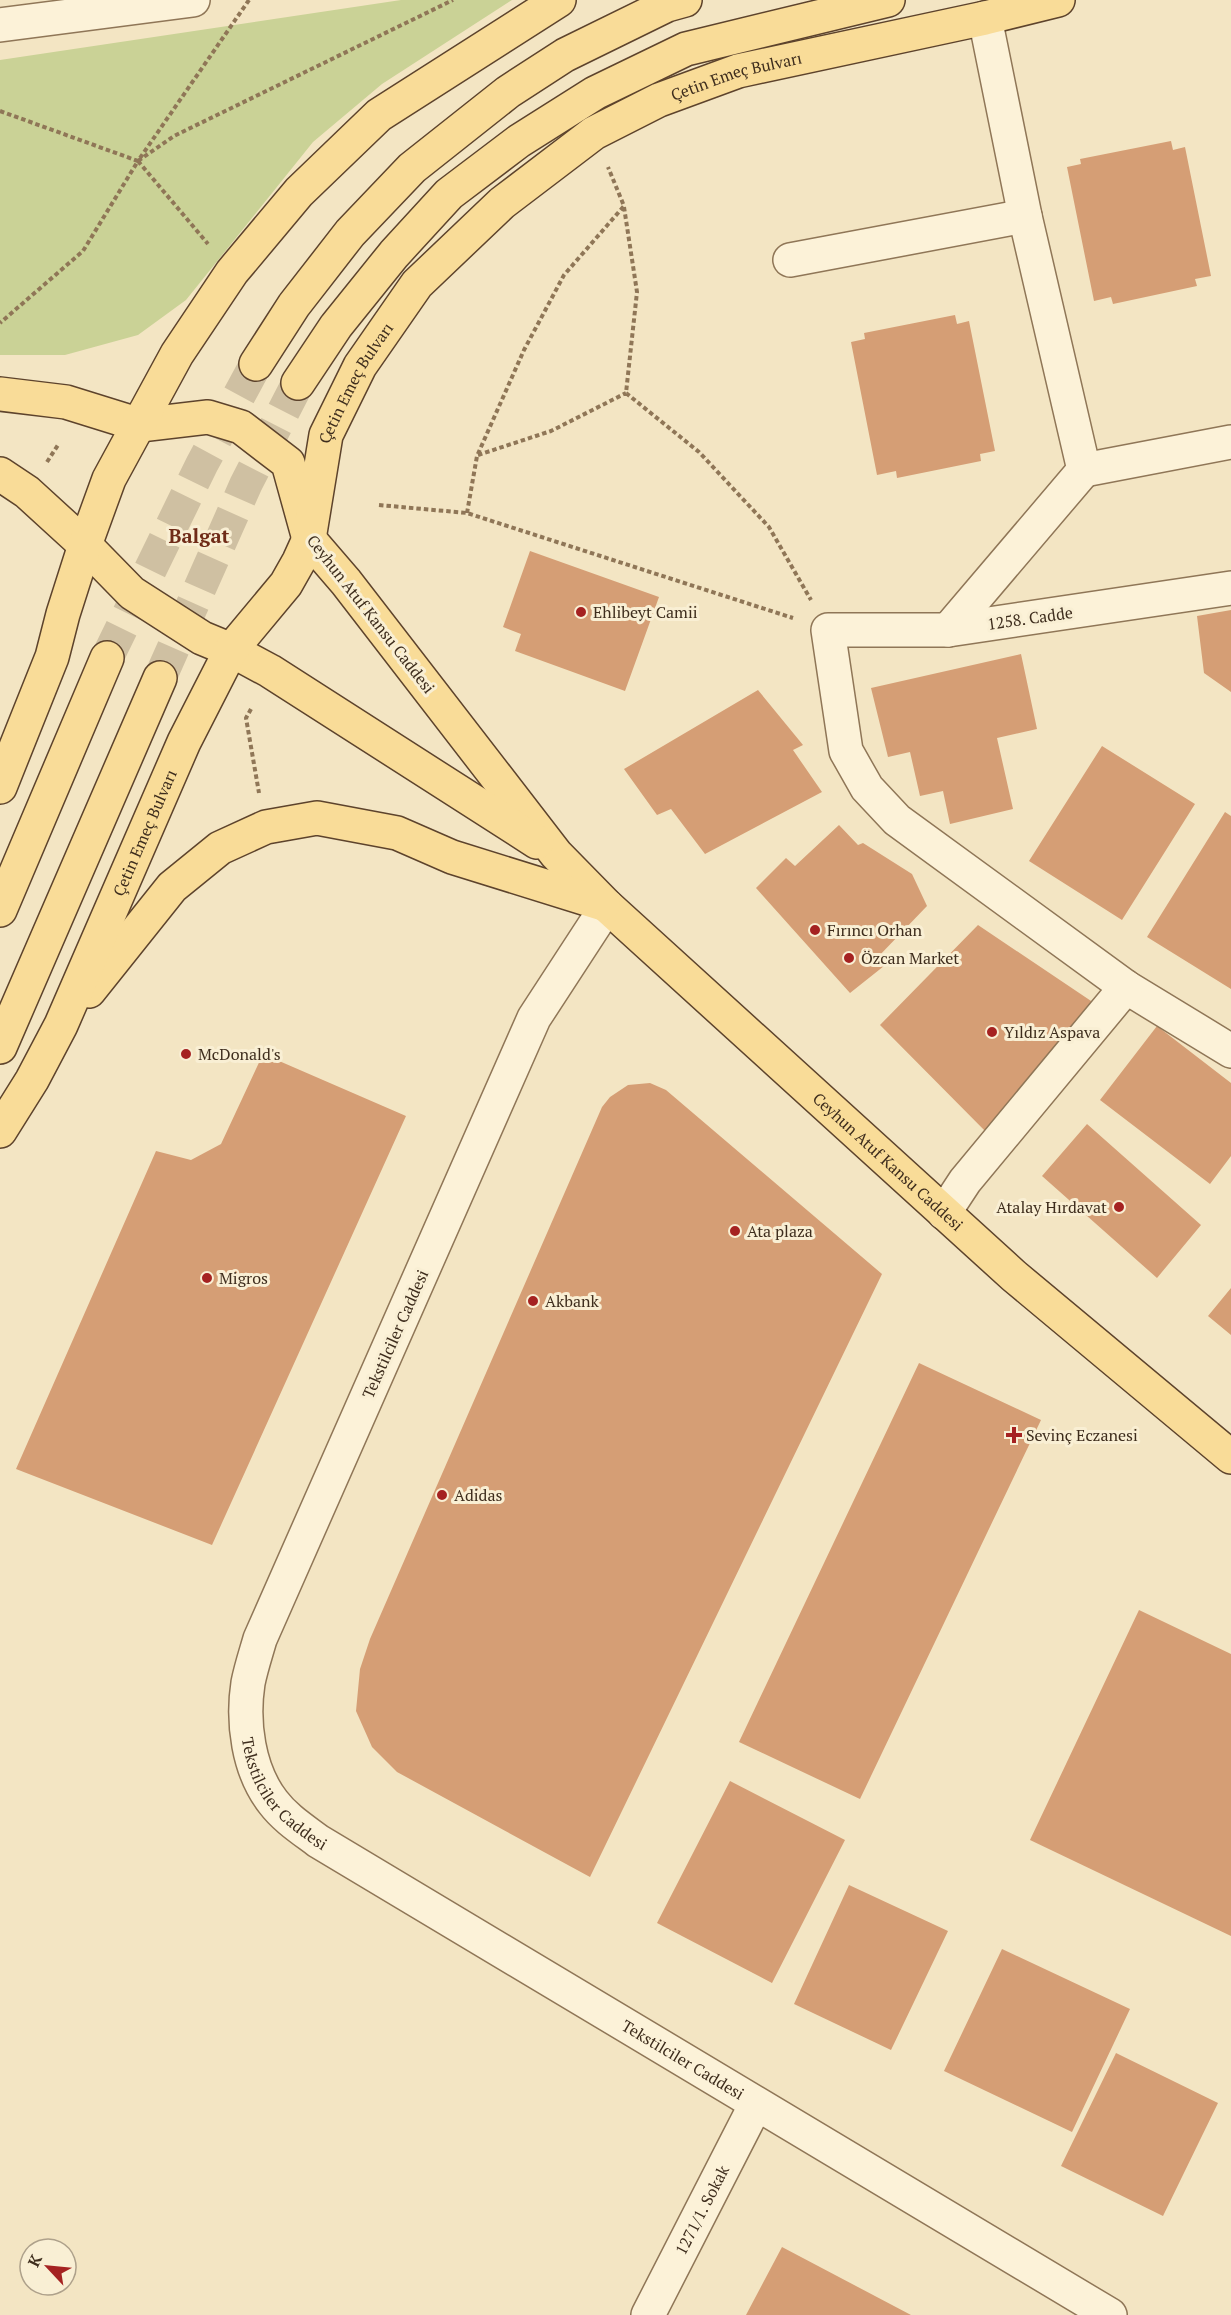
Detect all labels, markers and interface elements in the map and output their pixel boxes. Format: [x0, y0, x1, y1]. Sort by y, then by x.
street label: Çetin Emeç Bulvarı [668, 47, 804, 106]
street label: Çetin Emeç Bulvarı [314, 318, 398, 445]
district label: Balgat [168, 522, 230, 549]
street label: Ceyhun Atuf Kansu Caddesi [302, 530, 440, 698]
place label: Ehlibeyt Camii [593, 601, 698, 623]
street label: 1258. Cadde [986, 601, 1074, 635]
marker: Ehlibeyt Camii [574, 605, 588, 619]
street label: Çetin Emeç Bulvarı [107, 766, 182, 899]
place label: Fırıncı Orhan [827, 919, 923, 941]
marker: Fırıncı Orhan [808, 923, 822, 937]
place label: Özcan Market [861, 947, 959, 969]
marker: Özcan Market [842, 951, 856, 965]
place label: Yıldız Aspava [1004, 1021, 1100, 1043]
marker: Yıldız Aspava [985, 1025, 999, 1039]
place label: McDonald's [198, 1043, 281, 1065]
marker: McDonald's [179, 1047, 193, 1061]
street label: Ceyhun Atuf Kansu Caddesi [808, 1087, 968, 1236]
place label: Atalay Hırdavat [996, 1196, 1107, 1218]
marker: Atalay Hırdavat [1112, 1200, 1126, 1214]
place label: Ata plaza [747, 1220, 813, 1242]
marker: Ata plaza [728, 1224, 742, 1238]
street label: Tekstilciler Caddesi [357, 1266, 433, 1402]
place label: Migros [219, 1267, 268, 1289]
marker: Migros [200, 1271, 214, 1285]
place label: Akbank [545, 1290, 599, 1312]
marker: Akbank [526, 1294, 540, 1308]
place label: Sevinç Eczanesi [1026, 1424, 1138, 1446]
marker: Sevinç Eczanesi [1007, 1428, 1021, 1442]
place label: Adidas [454, 1484, 503, 1506]
marker: Adidas [435, 1488, 449, 1502]
street label: Tekstilciler Caddesi [237, 1735, 331, 1855]
street label: Tekstilciler Caddesi [618, 2014, 748, 2105]
street label: 1271/1. Sokak [670, 2161, 734, 2259]
north arrow [18, 2237, 78, 2297]
text: K [22, 2250, 47, 2270]

